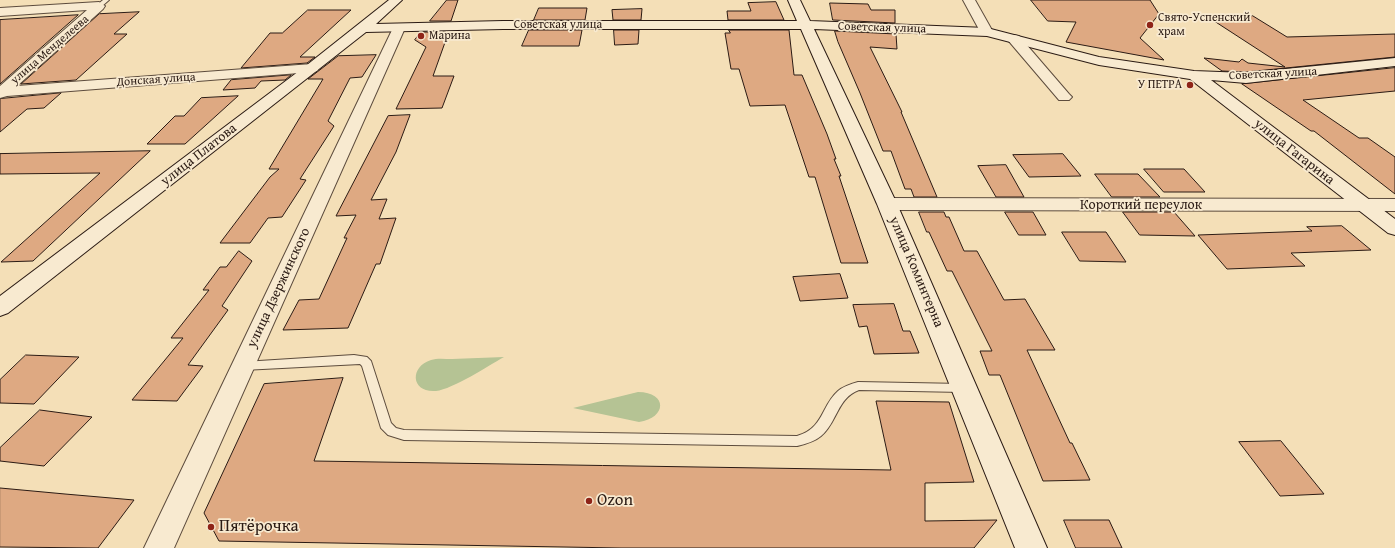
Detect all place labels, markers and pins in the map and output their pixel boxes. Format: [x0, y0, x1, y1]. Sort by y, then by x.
place label: Свято-Успенский храм [1158, 11, 1250, 39]
marker: Свято-Успенский храм [1145, 20, 1155, 30]
place label: Марина [429, 29, 470, 43]
marker: Марина [416, 31, 426, 41]
place label: У ПЕТРА [1138, 78, 1182, 92]
marker: У ПЕТРА [1185, 80, 1195, 90]
place label: Ozon [597, 491, 633, 511]
marker: Ozon [584, 496, 594, 506]
place label: Пятёрочка [219, 517, 299, 537]
marker: Пятёрочка [206, 522, 216, 532]

